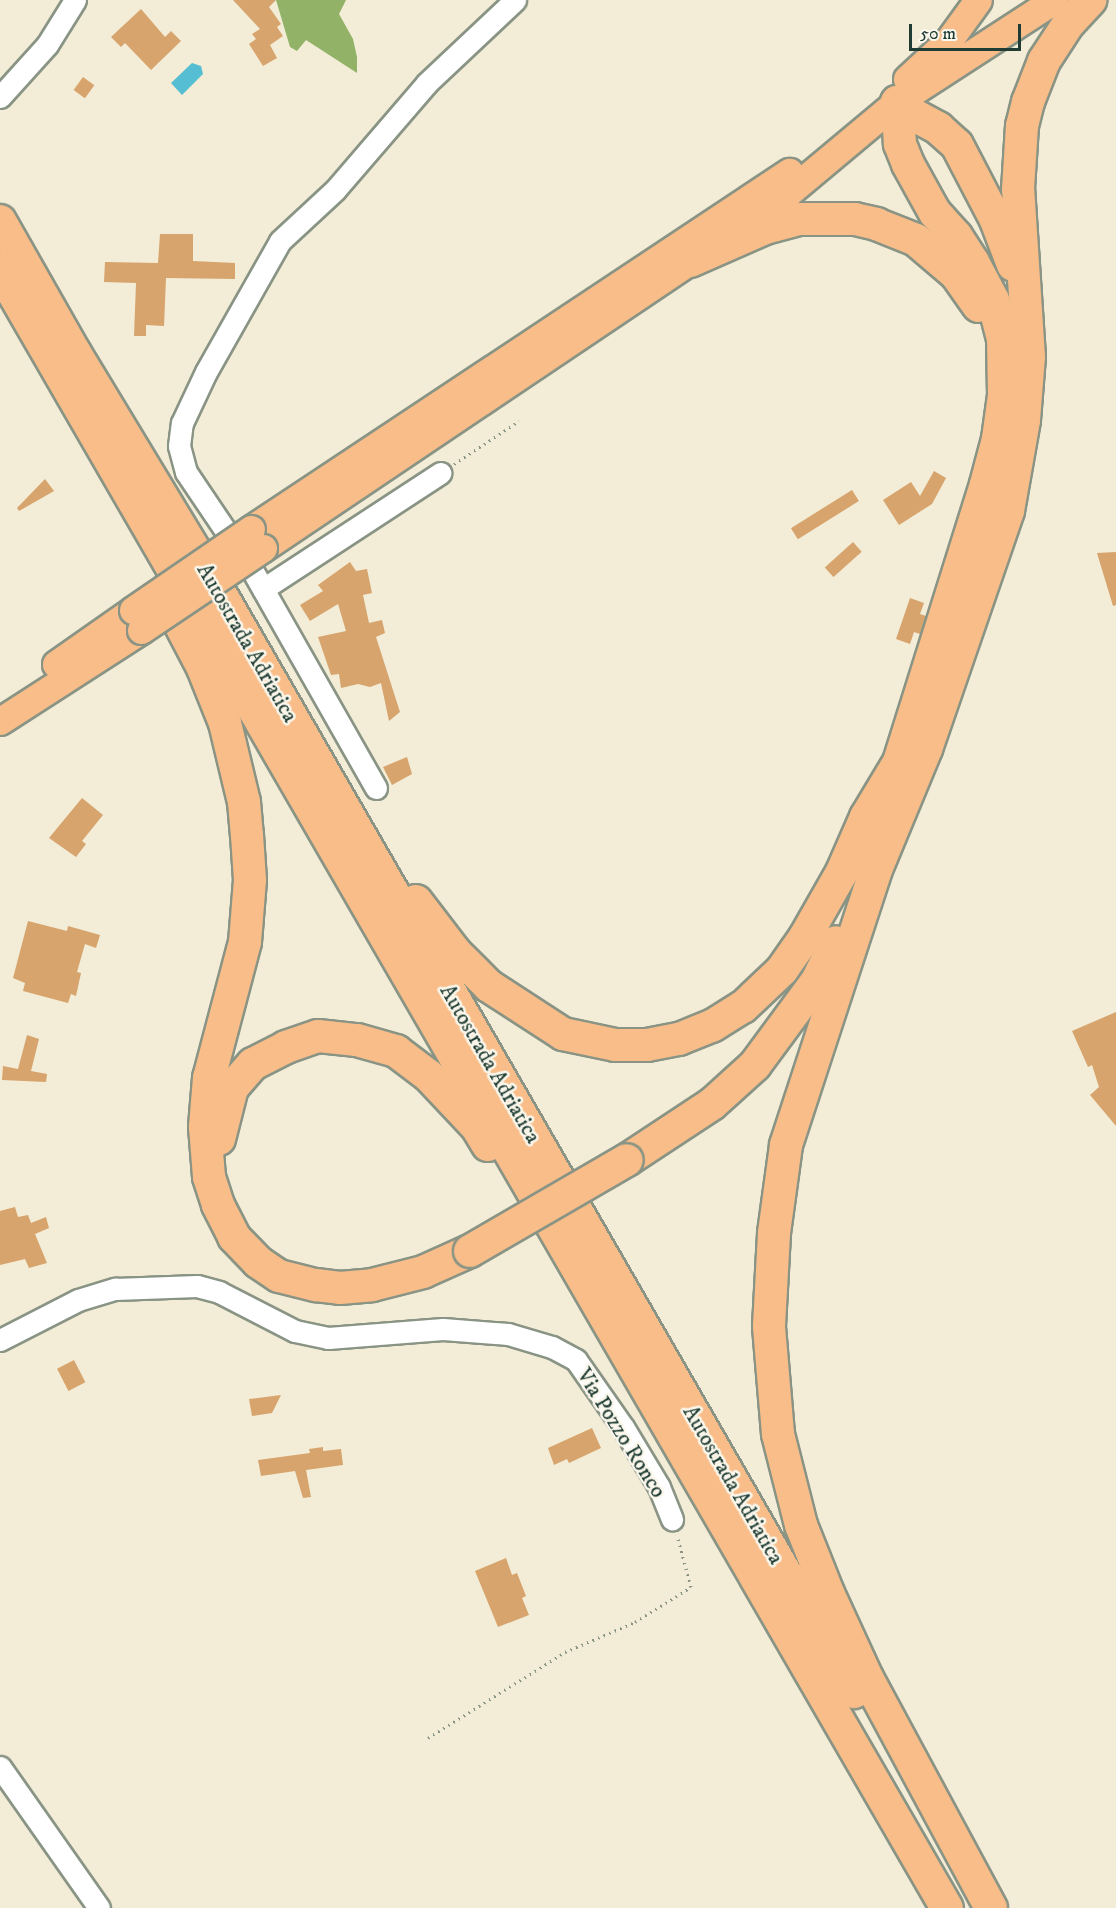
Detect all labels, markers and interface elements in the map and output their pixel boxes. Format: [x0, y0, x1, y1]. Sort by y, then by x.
scale bar [912, 12, 1024, 50]
text: 50 m [920, 23, 956, 45]
street label: Autostrada Adriatica [191, 559, 303, 727]
street label: Autostrada Adriatica [434, 980, 546, 1148]
street label: Via Pozzo Ronco [571, 1363, 671, 1503]
street label: Autostrada Adriatica [677, 1401, 789, 1569]

